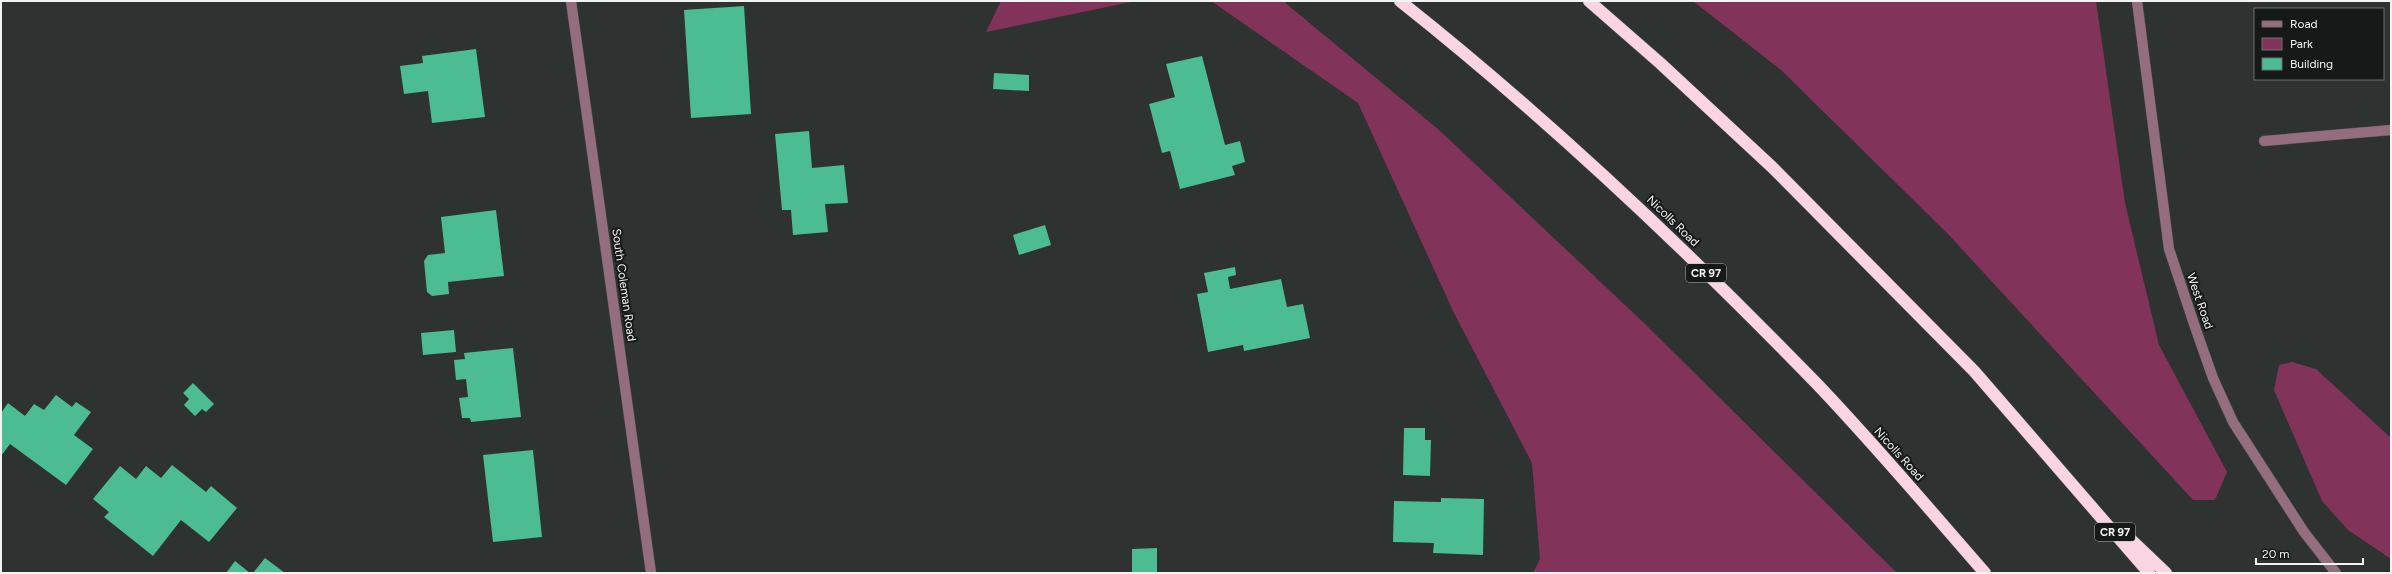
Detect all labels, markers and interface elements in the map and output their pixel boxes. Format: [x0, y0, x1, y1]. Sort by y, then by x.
legend [2254, 8, 2384, 80]
text: Road [2290, 17, 2318, 31]
text: Park [2290, 37, 2313, 51]
text: Building [2290, 57, 2333, 71]
street label: Nicolls Road [1644, 193, 1702, 249]
street label: South Coleman Road [609, 228, 639, 342]
road number: CR 97 [1686, 264, 1726, 282]
street label: West Road [2184, 271, 2216, 331]
street label: Nicolls Road [1871, 424, 1927, 484]
road number: CR 97 [2095, 523, 2135, 541]
scale bar [2256, 540, 2363, 566]
text: 20 m [2262, 547, 2290, 561]

